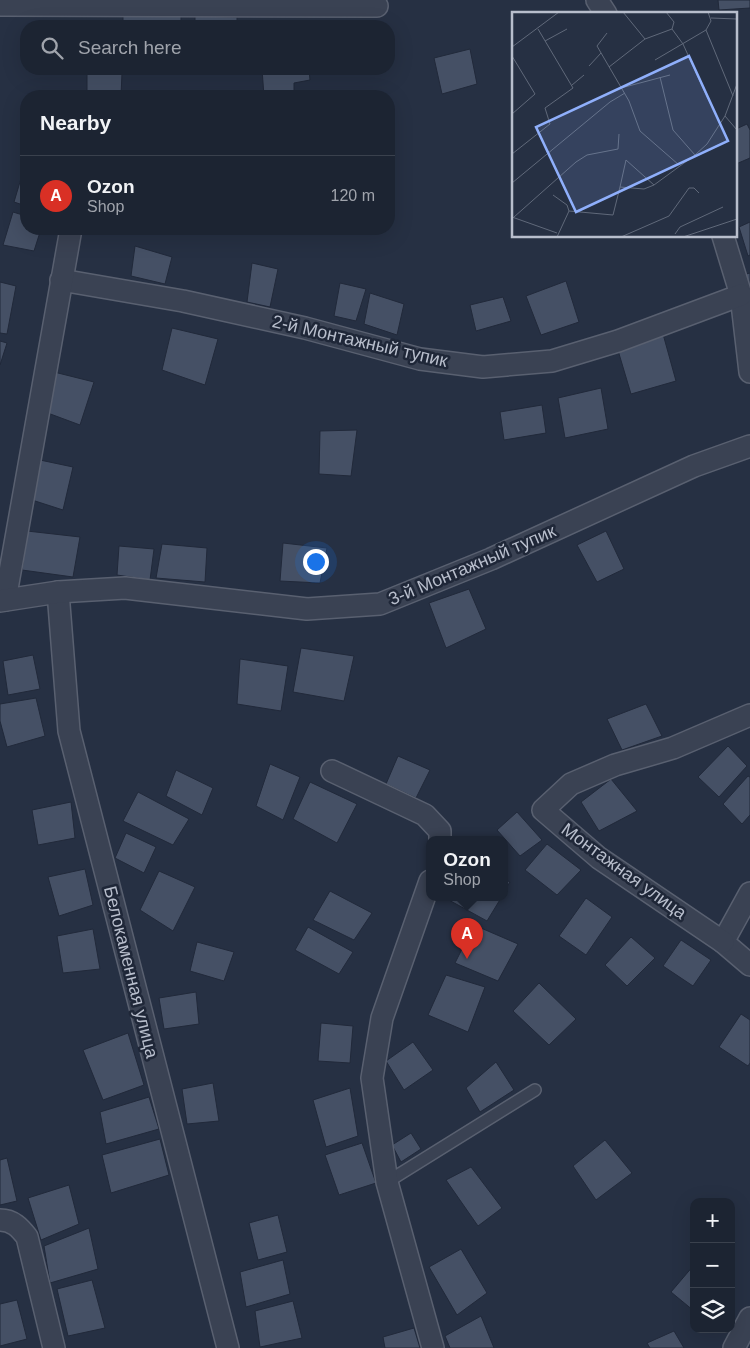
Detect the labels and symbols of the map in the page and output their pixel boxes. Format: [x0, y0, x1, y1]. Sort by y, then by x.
inset map [512, 12, 738, 238]
street label: 2-й Монтажный тупик [270, 311, 450, 371]
street label: 3-й Монтажный тупик [386, 521, 559, 609]
your location [303, 549, 329, 575]
street label: Монтажная улица [558, 819, 691, 924]
street label: Белокаменная улица [100, 884, 162, 1061]
pin: A [451, 918, 483, 959]

